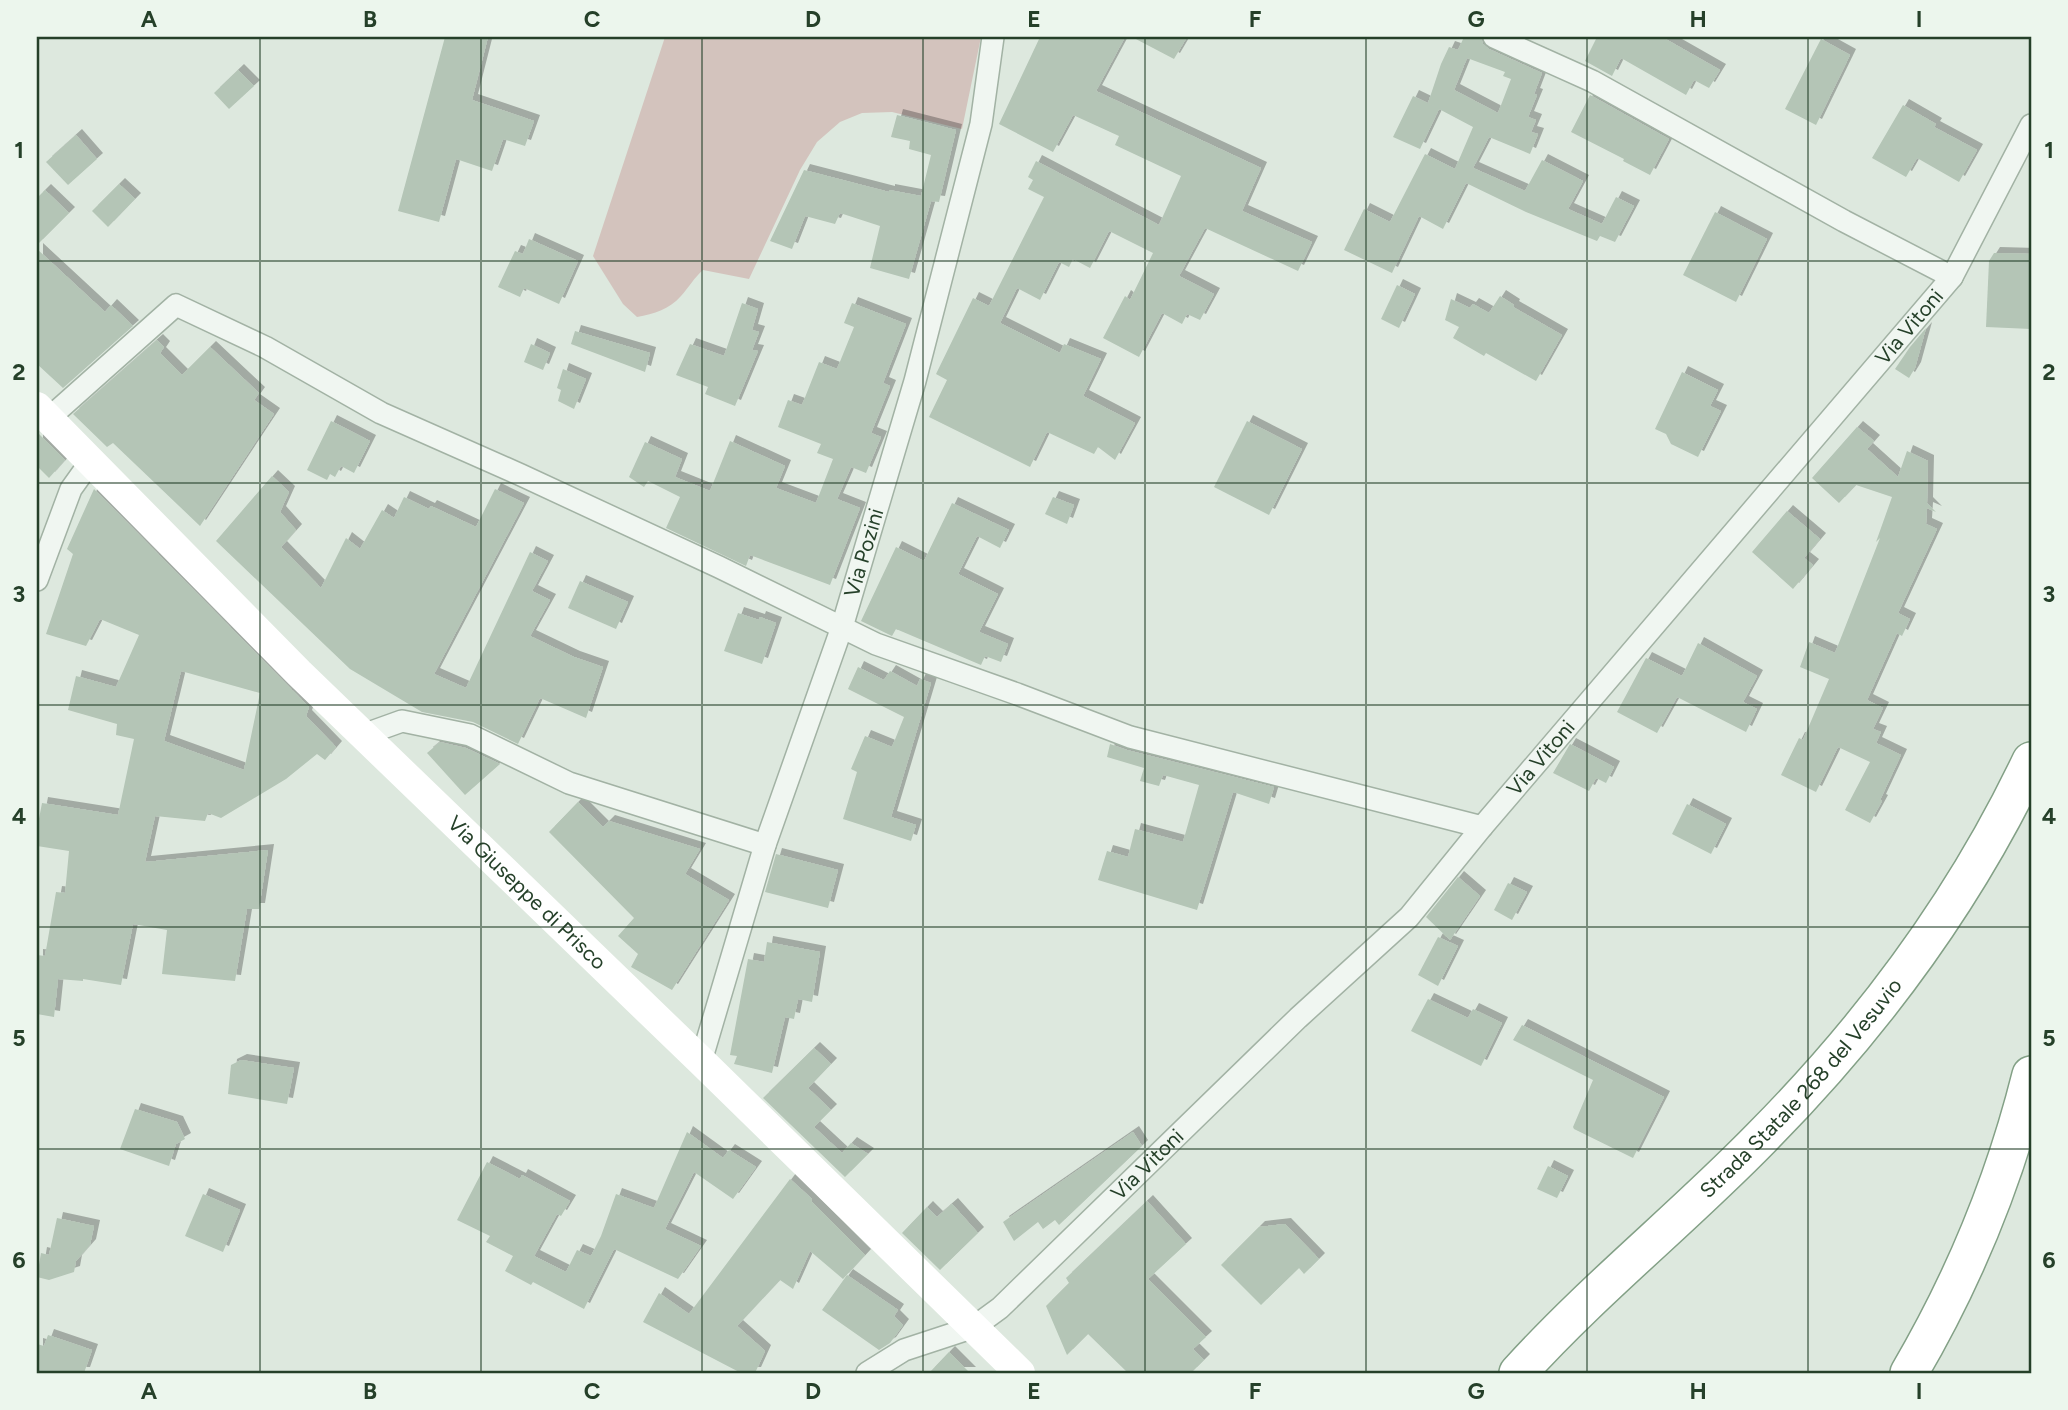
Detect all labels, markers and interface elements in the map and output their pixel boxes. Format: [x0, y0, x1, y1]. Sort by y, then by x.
text: A [141, 5, 158, 33]
text: B [363, 5, 377, 33]
text: C [584, 5, 601, 33]
text: D [805, 5, 821, 33]
text: E [1027, 5, 1041, 33]
text: F [1249, 5, 1262, 33]
text: G [1467, 5, 1485, 33]
text: H [1689, 5, 1707, 33]
text: I [1916, 5, 1922, 33]
text: 1 [14, 136, 24, 164]
text: 1 [2044, 136, 2054, 164]
street label: Via Vitoni [1870, 284, 1948, 369]
text: 2 [12, 358, 26, 386]
text: 2 [2042, 358, 2056, 386]
street label: Via Pozini [839, 505, 889, 600]
text: 3 [13, 580, 25, 608]
text: 3 [2043, 580, 2055, 608]
street label: Via Vitoni [1501, 715, 1580, 801]
text: 4 [12, 802, 26, 830]
text: 4 [2042, 802, 2056, 830]
street label: Via Giuseppe di Prisco [443, 810, 612, 975]
street label: Strada Statale 268 del Vesuvio [1695, 973, 1907, 1203]
text: 5 [12, 1024, 26, 1052]
text: 5 [2042, 1024, 2056, 1052]
street label: Via Vitoni [1105, 1123, 1188, 1205]
text: 6 [12, 1246, 26, 1274]
text: 6 [2042, 1246, 2056, 1274]
text: A [141, 1377, 158, 1405]
text: B [363, 1377, 377, 1405]
text: C [584, 1377, 601, 1405]
text: D [805, 1377, 821, 1405]
text: E [1027, 1377, 1041, 1405]
text: F [1249, 1377, 1262, 1405]
text: G [1467, 1377, 1485, 1405]
text: H [1689, 1377, 1707, 1405]
text: I [1916, 1377, 1922, 1405]

